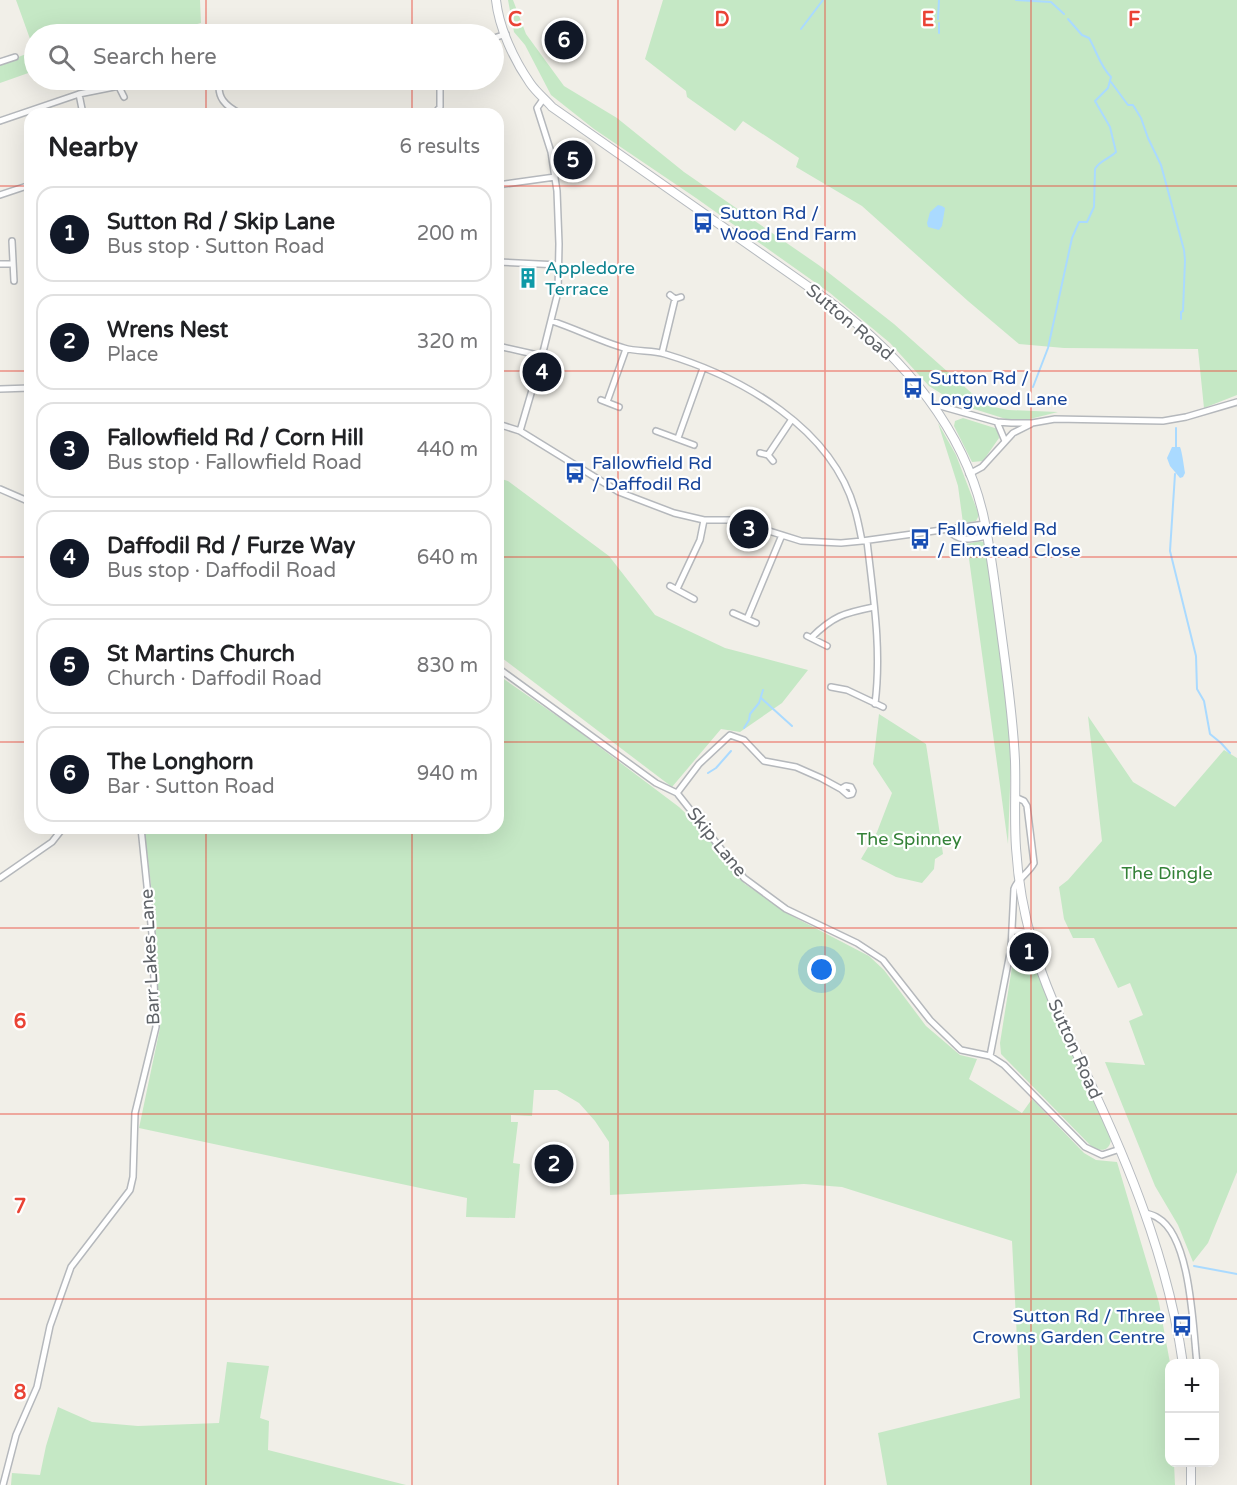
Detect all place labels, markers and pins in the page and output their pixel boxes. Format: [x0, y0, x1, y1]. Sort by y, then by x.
pin: 6 [544, 18, 584, 63]
pin: 5 [554, 138, 592, 182]
place label: Sutton Rd / Wood End Farm [720, 202, 857, 245]
bus stop icon: Sutton Rd / Wood End Farm [691, 211, 715, 235]
place label: Appledore Terrace [545, 257, 635, 300]
building icon: Appledore Terrace [516, 266, 540, 290]
pin: 4 [522, 350, 562, 394]
place label: Sutton Rd / Longwood Lane [930, 367, 1067, 410]
bus stop icon: Sutton Rd / Longwood Lane [901, 376, 925, 400]
place label: Fallowfield Rd / Daffodil Rd [592, 452, 712, 495]
bus stop icon: Fallowfield Rd / Daffodil Rd [563, 461, 587, 485]
pin: 3 [730, 506, 768, 552]
place label: Fallowfield Rd / Elmstead Close [937, 518, 1081, 561]
bus stop icon: Fallowfield Rd / Elmstead Close [908, 527, 932, 551]
pin: 1 [1010, 930, 1048, 974]
pin: 2 [534, 1142, 574, 1186]
place label: Sutton Rd / Three Crowns Garden Centre [972, 1305, 1165, 1348]
bus stop icon: Sutton Rd / Three Crowns Garden Centre [1170, 1314, 1194, 1338]

